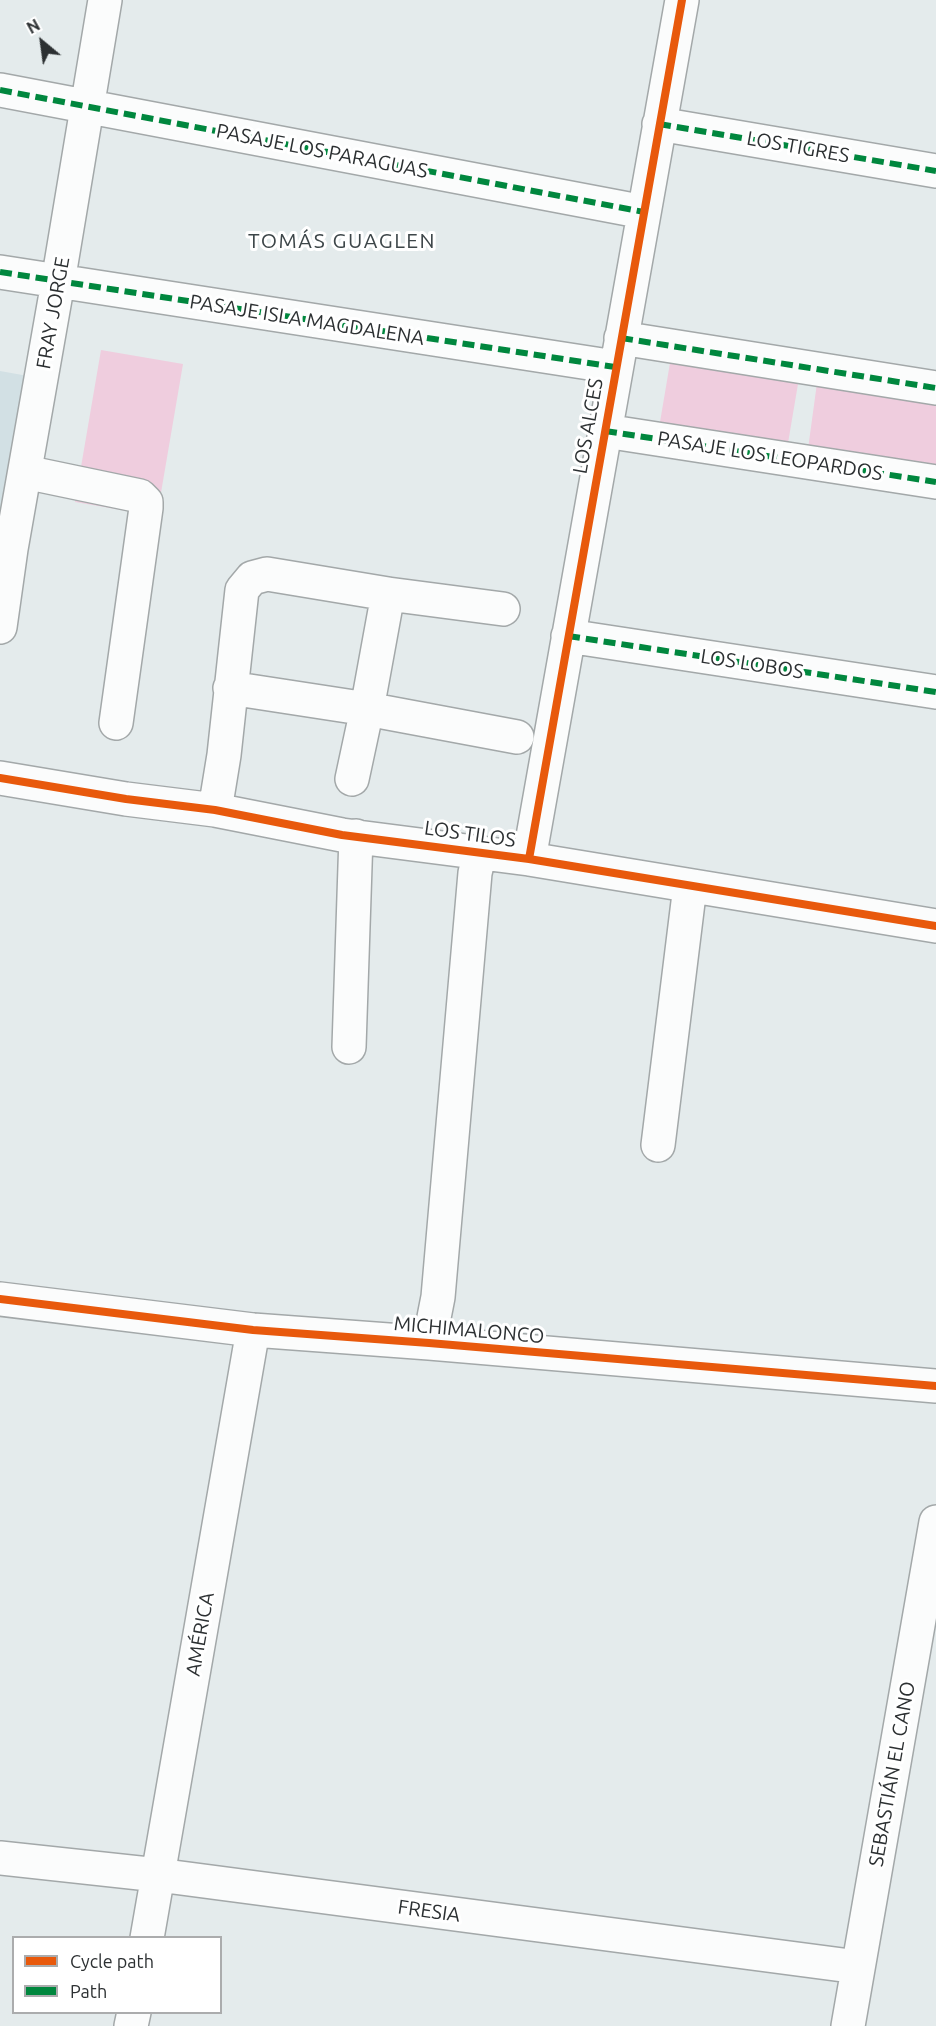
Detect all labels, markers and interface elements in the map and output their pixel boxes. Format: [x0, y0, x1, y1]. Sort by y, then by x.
north arrow [12, 12, 72, 72]
text: N [24, 15, 43, 37]
street label: PASAJE LOS PARAGUAS [214, 119, 430, 183]
street label: LOS TIGRES [745, 126, 851, 168]
district label: TOMÁS GUAGLEN [248, 228, 436, 254]
street label: FRAY JORGE [31, 255, 75, 371]
street label: PASAJE ISLA MAGDALENA [188, 290, 426, 350]
street label: LOS ALCES [568, 376, 608, 476]
street label: PASAJE LOS LEOPARDOS [656, 426, 884, 486]
street label: LOS LOBOS [699, 644, 805, 684]
street label: LOS TILOS [423, 816, 517, 852]
street label: MICHIMALONCO [393, 1311, 545, 1349]
street label: AMÉRICA [181, 1590, 219, 1678]
street label: SEBASTIÁN EL CANO [864, 1679, 920, 1869]
street label: FRESIA [396, 1895, 462, 1927]
legend [12, 1936, 222, 2014]
text: Cycle path [70, 1951, 154, 1971]
text: Path [70, 1981, 107, 2001]

